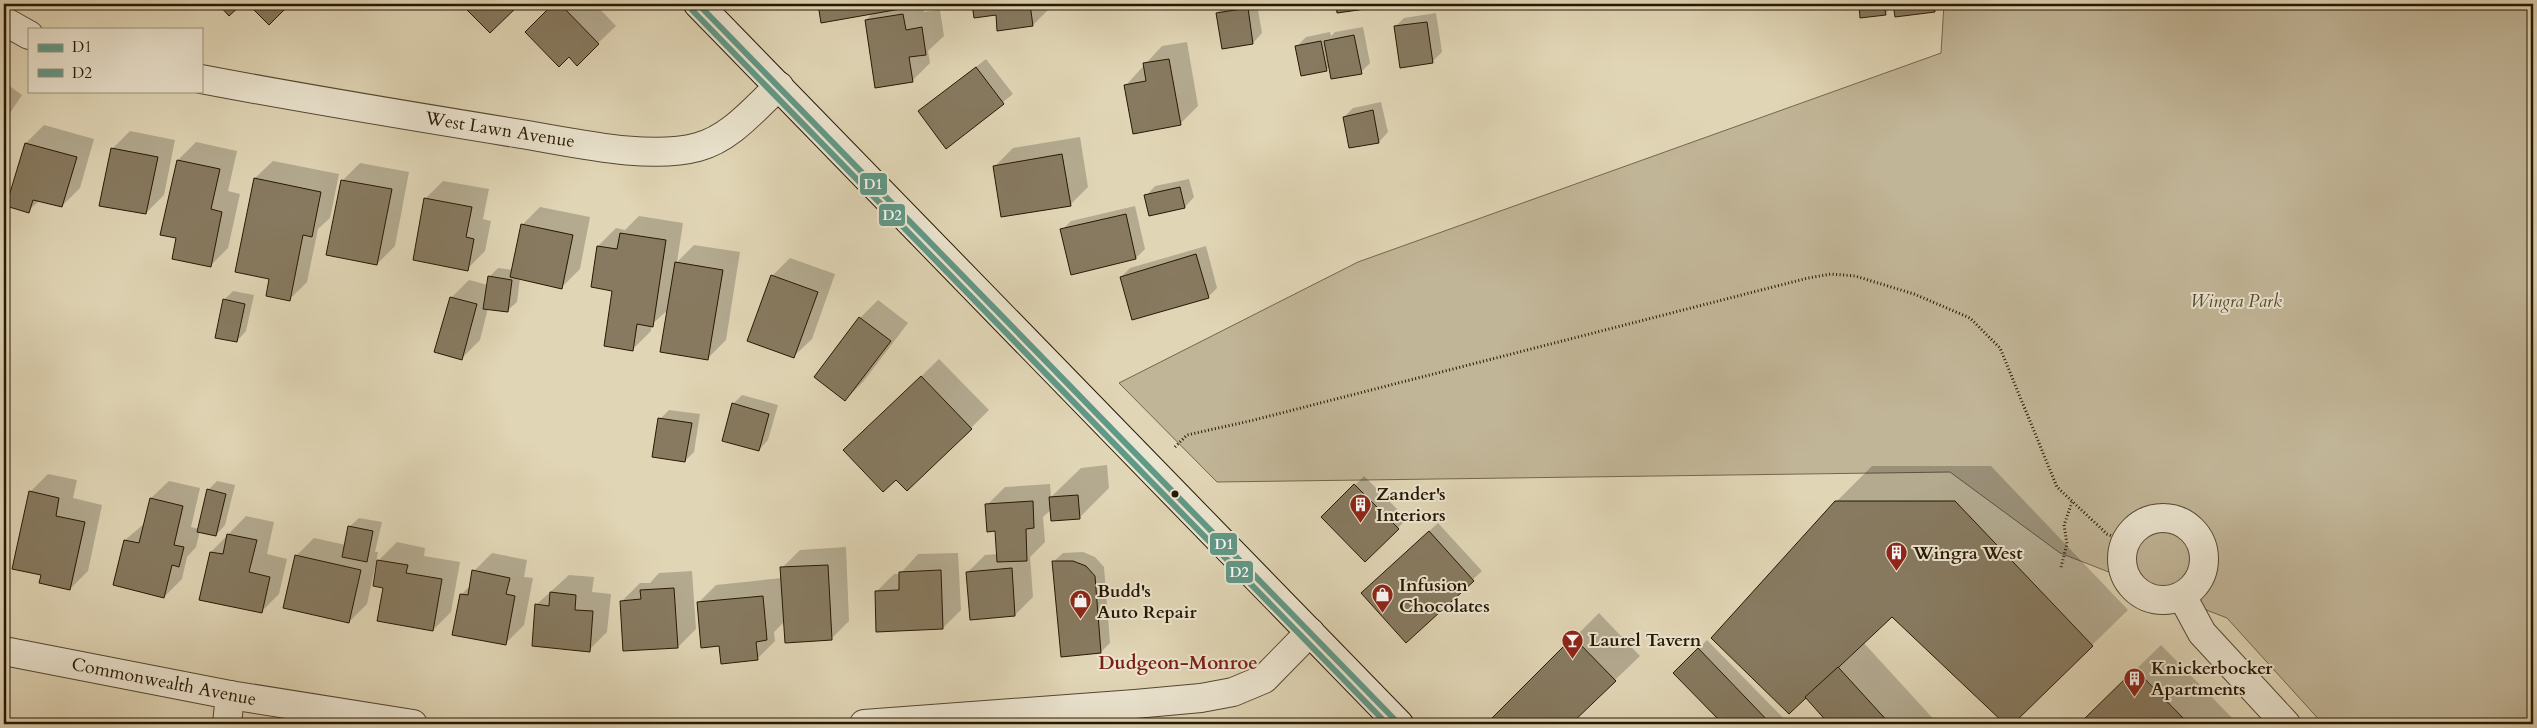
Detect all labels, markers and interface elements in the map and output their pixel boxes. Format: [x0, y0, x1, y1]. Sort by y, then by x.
legend [28, 28, 202, 92]
text: D1 [72, 37, 92, 57]
text: D2 [72, 63, 92, 83]
street label: West Lawn Avenue [422, 106, 577, 154]
line badge: D1 [859, 172, 888, 196]
text: D1 [863, 175, 883, 194]
line badge: D2 [878, 203, 906, 227]
text: D2 [882, 206, 902, 225]
park label: Wingra Park [2190, 289, 2282, 314]
place label: Zander's Interiors [1376, 482, 1446, 528]
unlabelled marker [1170, 489, 1180, 499]
building icon: Zander's Interiors [1348, 492, 1372, 523]
line badge: D1 [1209, 532, 1238, 556]
text: D1 [1214, 535, 1234, 554]
building icon: Wingra West [1885, 541, 1909, 572]
place label: Wingra West [1912, 541, 2023, 566]
line badge: D2 [1225, 560, 1254, 584]
text: D2 [1229, 563, 1249, 582]
place label: Infusion Chocolates [1399, 573, 1490, 619]
place label: Budd's Auto Repair [1097, 579, 1198, 625]
shop icon: Infusion Chocolates [1371, 583, 1395, 614]
shop icon: Budd's Auto Repair [1069, 589, 1093, 620]
bar icon: Laurel Tavern [1561, 628, 1585, 659]
place label: Laurel Tavern [1589, 628, 1702, 653]
district label: Dudgeon-Monroe [1098, 650, 1258, 676]
street label: Commonwealth Avenue [70, 652, 258, 712]
place label: Knickerbocker Apartments [2151, 656, 2273, 702]
building icon: Knickerbocker Apartments [2123, 666, 2147, 697]

